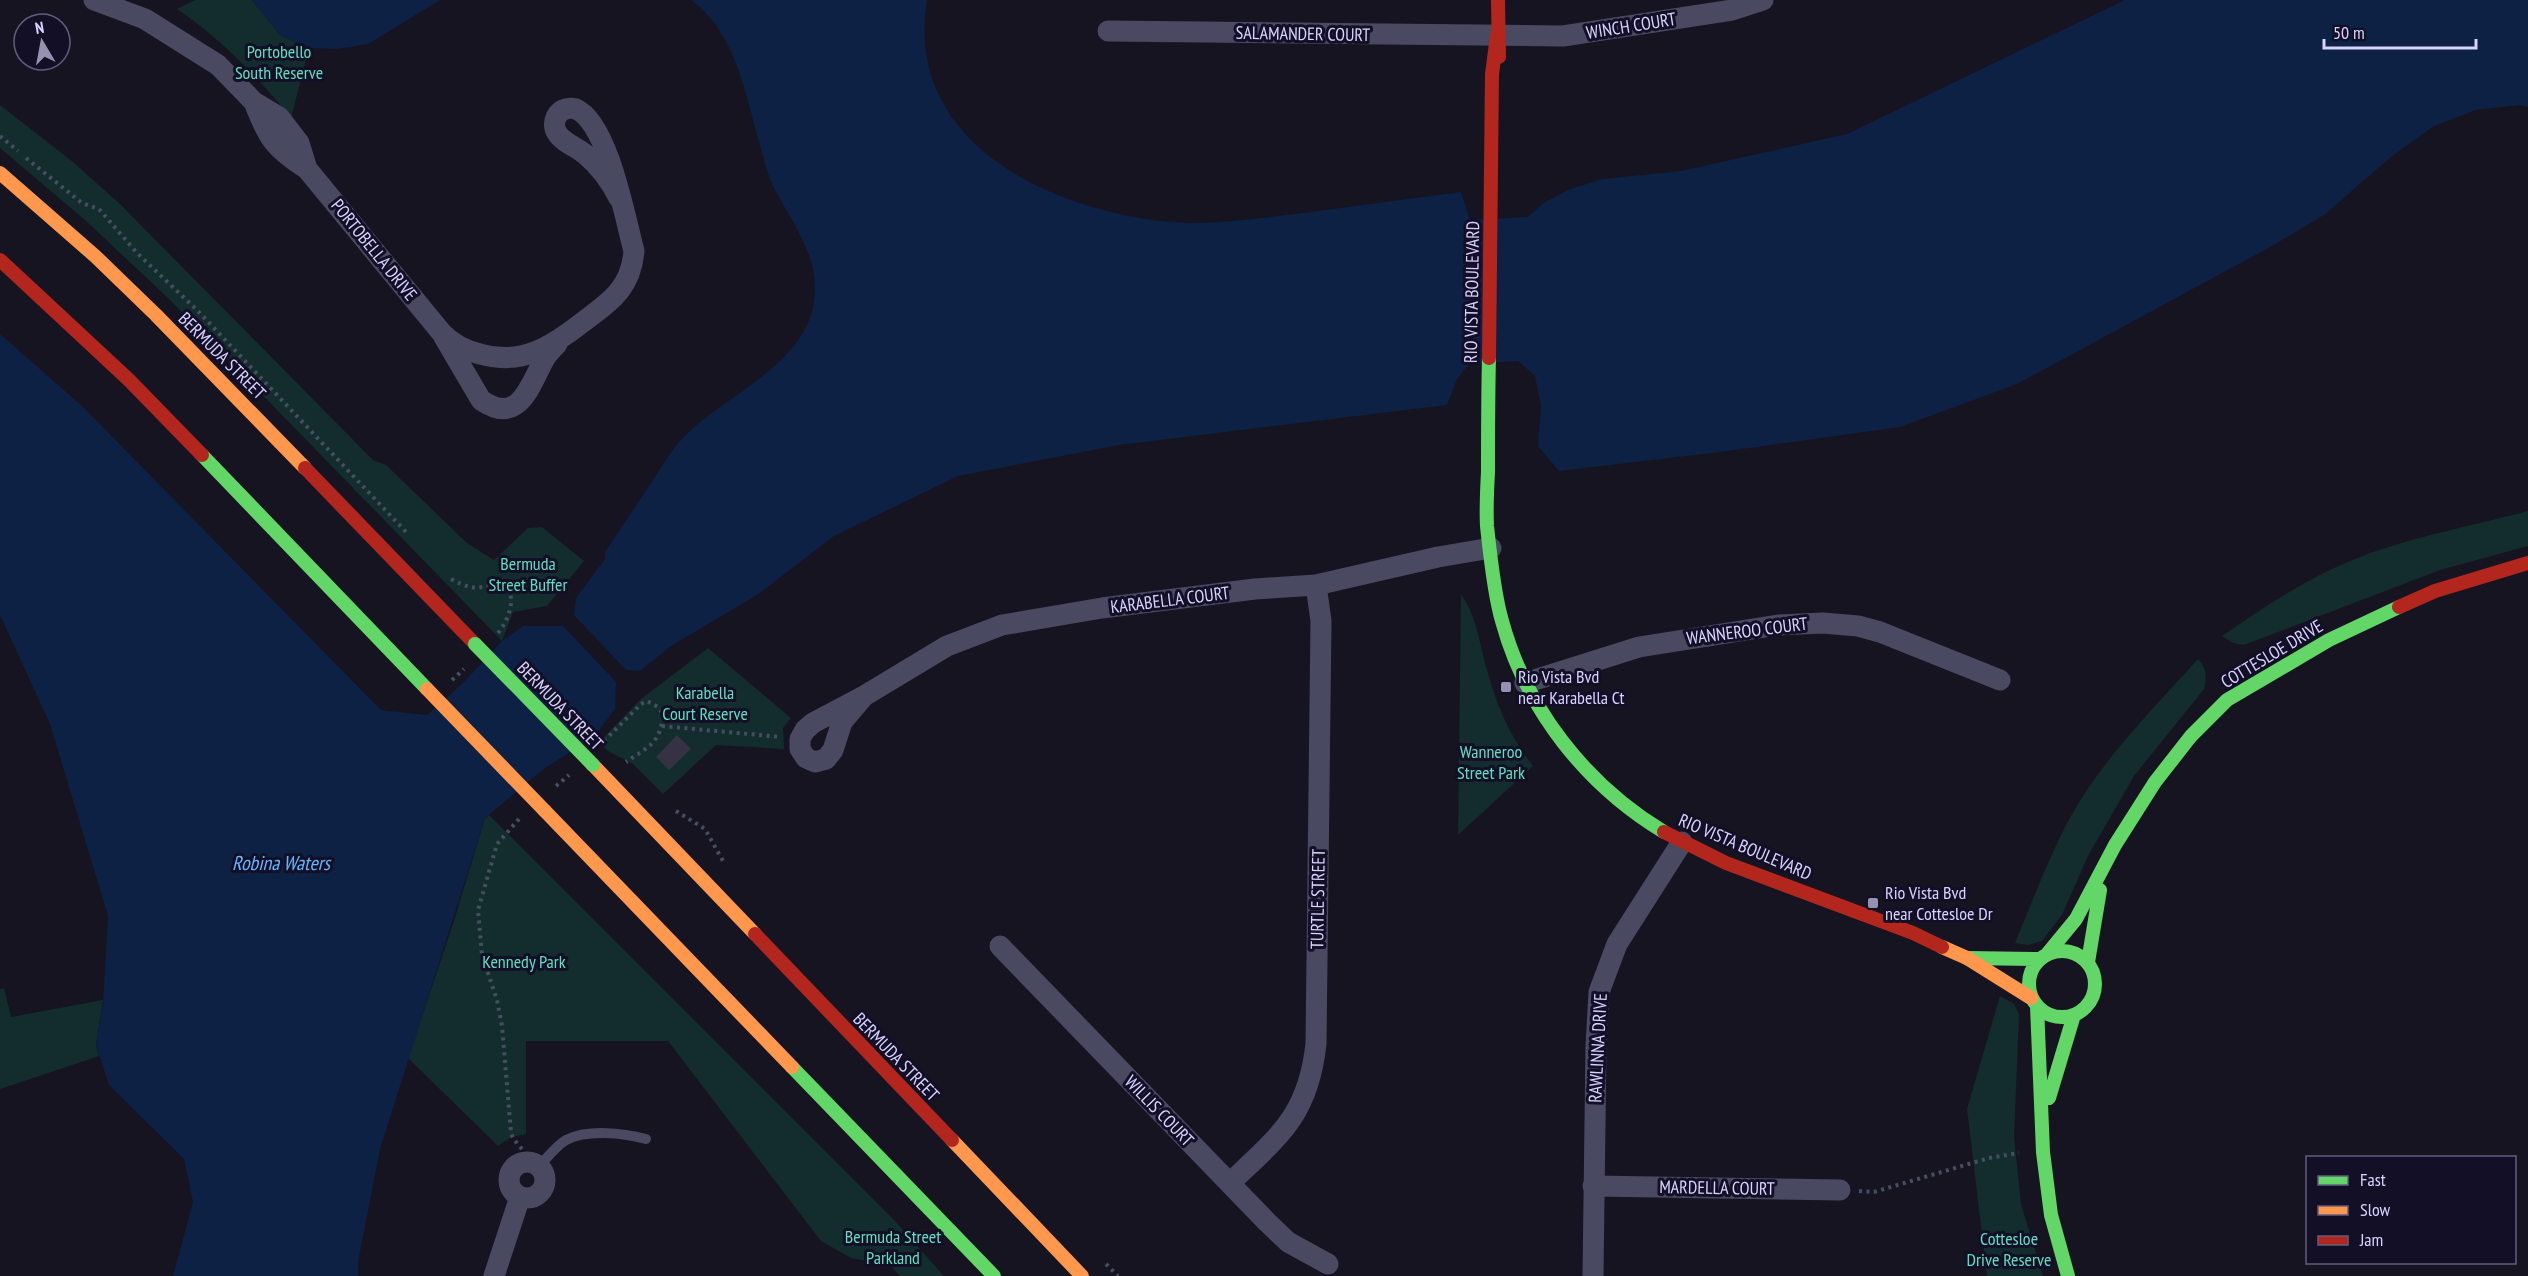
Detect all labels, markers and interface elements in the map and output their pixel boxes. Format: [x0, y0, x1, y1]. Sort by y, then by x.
street label: WINCH COURT [1584, 7, 1677, 44]
north arrow [12, 12, 72, 72]
scale bar [2324, 12, 2476, 50]
text: N [33, 17, 45, 38]
street label: SALAMANDER COURT [1236, 21, 1370, 46]
text: 50 m [2333, 21, 2365, 44]
park label: Portobello South Reserve [235, 40, 323, 84]
street label: PORTOBELLA DRIVE [326, 194, 422, 305]
street label: RIO VISTA BOULEVARD [1459, 221, 1484, 363]
street label: BERMUDA STREET [174, 307, 271, 404]
park label: Bermuda Street Buffer [489, 552, 567, 596]
street label: KARABELLA COURT [1109, 581, 1231, 618]
street label: WANNEROO COURT [1685, 612, 1809, 649]
street label: COTTESLOE DRIVE [2216, 614, 2327, 693]
street label: BERMUDA STREET [512, 657, 608, 755]
place label: Rio Vista Bvd near Karabella Ct [1518, 665, 1625, 709]
marker: Rio Vista Bvd near Karabella Ct [1499, 680, 1513, 694]
park label: Karabella Court Reserve [662, 681, 748, 725]
park label: Wanneroo Street Park [1457, 740, 1525, 784]
street label: RIO VISTA BOULEVARD [1675, 808, 1815, 885]
street label: TURTLE STREET [1305, 849, 1330, 949]
water label: Robina Waters [232, 850, 332, 876]
place label: Rio Vista Bvd near Cottesloe Dr [1885, 881, 1993, 925]
marker: Rio Vista Bvd near Cottesloe Dr [1866, 896, 1880, 910]
park label: Kennedy Park [482, 950, 566, 973]
street label: RAWLINNA DRIVE [1583, 993, 1612, 1103]
street label: BERMUDA STREET [848, 1008, 944, 1106]
street label: WILLIS COURT [1120, 1070, 1199, 1151]
legend [2306, 1156, 2516, 1264]
text: Fast [2360, 1168, 2386, 1191]
street label: MARDELLA COURT [1659, 1175, 1775, 1200]
text: Slow [2360, 1198, 2391, 1221]
park label: Bermuda Street Parkland [845, 1225, 941, 1269]
park label: Cottesloe Drive Reserve [1967, 1227, 2051, 1271]
text: Jam [2359, 1228, 2383, 1251]

